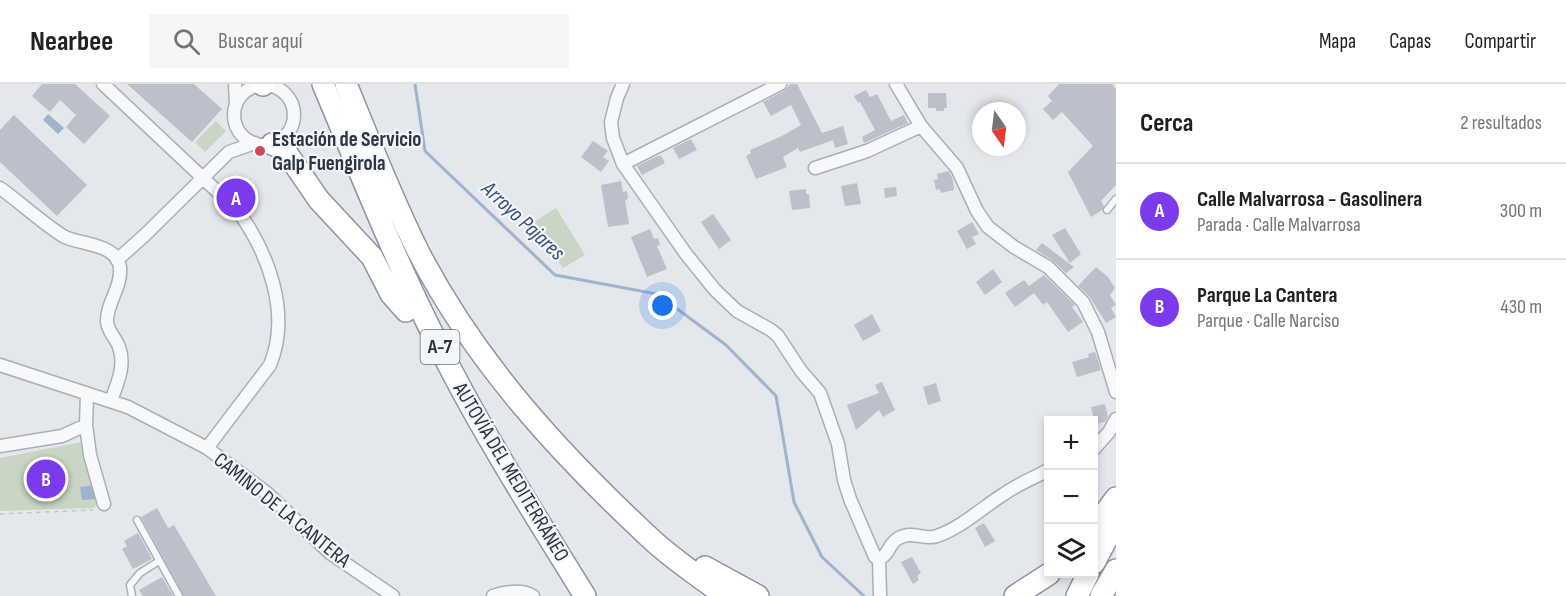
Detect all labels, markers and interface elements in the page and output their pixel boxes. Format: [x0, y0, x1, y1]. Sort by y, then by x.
search box [149, 14, 569, 68]
text: Nearbee [30, 25, 113, 58]
icon: search [170, 25, 203, 58]
text: Buscar aquí [218, 28, 303, 55]
text: Mapa [1319, 29, 1356, 54]
text: Capas [1389, 29, 1431, 54]
text: Compartir [1464, 29, 1536, 54]
north arrow [972, 102, 1026, 156]
text: Cerca [1140, 108, 1193, 139]
text: 2 resultados [1460, 111, 1542, 135]
place label: Estación de Servicio Galp Fuengirola [272, 127, 421, 176]
marker: Estación de Servicio Galp Fuengirola [253, 144, 267, 158]
water label: Arroyo Pajares [475, 175, 570, 266]
pin: A [216, 176, 256, 220]
text: Calle Malvarrosa - Gasolinera [1197, 186, 1422, 213]
text: A [1155, 199, 1164, 223]
text: 300 m [1500, 199, 1542, 223]
text: Parada · Calle Malvarrosa [1197, 213, 1361, 237]
text: Parque La Cantera [1197, 282, 1338, 309]
your location [648, 291, 677, 320]
text: B [1155, 295, 1164, 319]
text: 430 m [1500, 295, 1542, 319]
text: Parque · Calle Narciso [1197, 309, 1340, 333]
road number: A-7 [420, 330, 460, 364]
street label: AUTOVÍA DEL MEDITERRÁNEO [447, 377, 574, 566]
map controls [1044, 416, 1098, 578]
button: + [1044, 416, 1098, 470]
street label: CAMINO DE LA CANTERA [209, 447, 356, 573]
pin: B [26, 456, 66, 502]
button: − [1044, 470, 1098, 524]
button: layers [1044, 524, 1098, 578]

